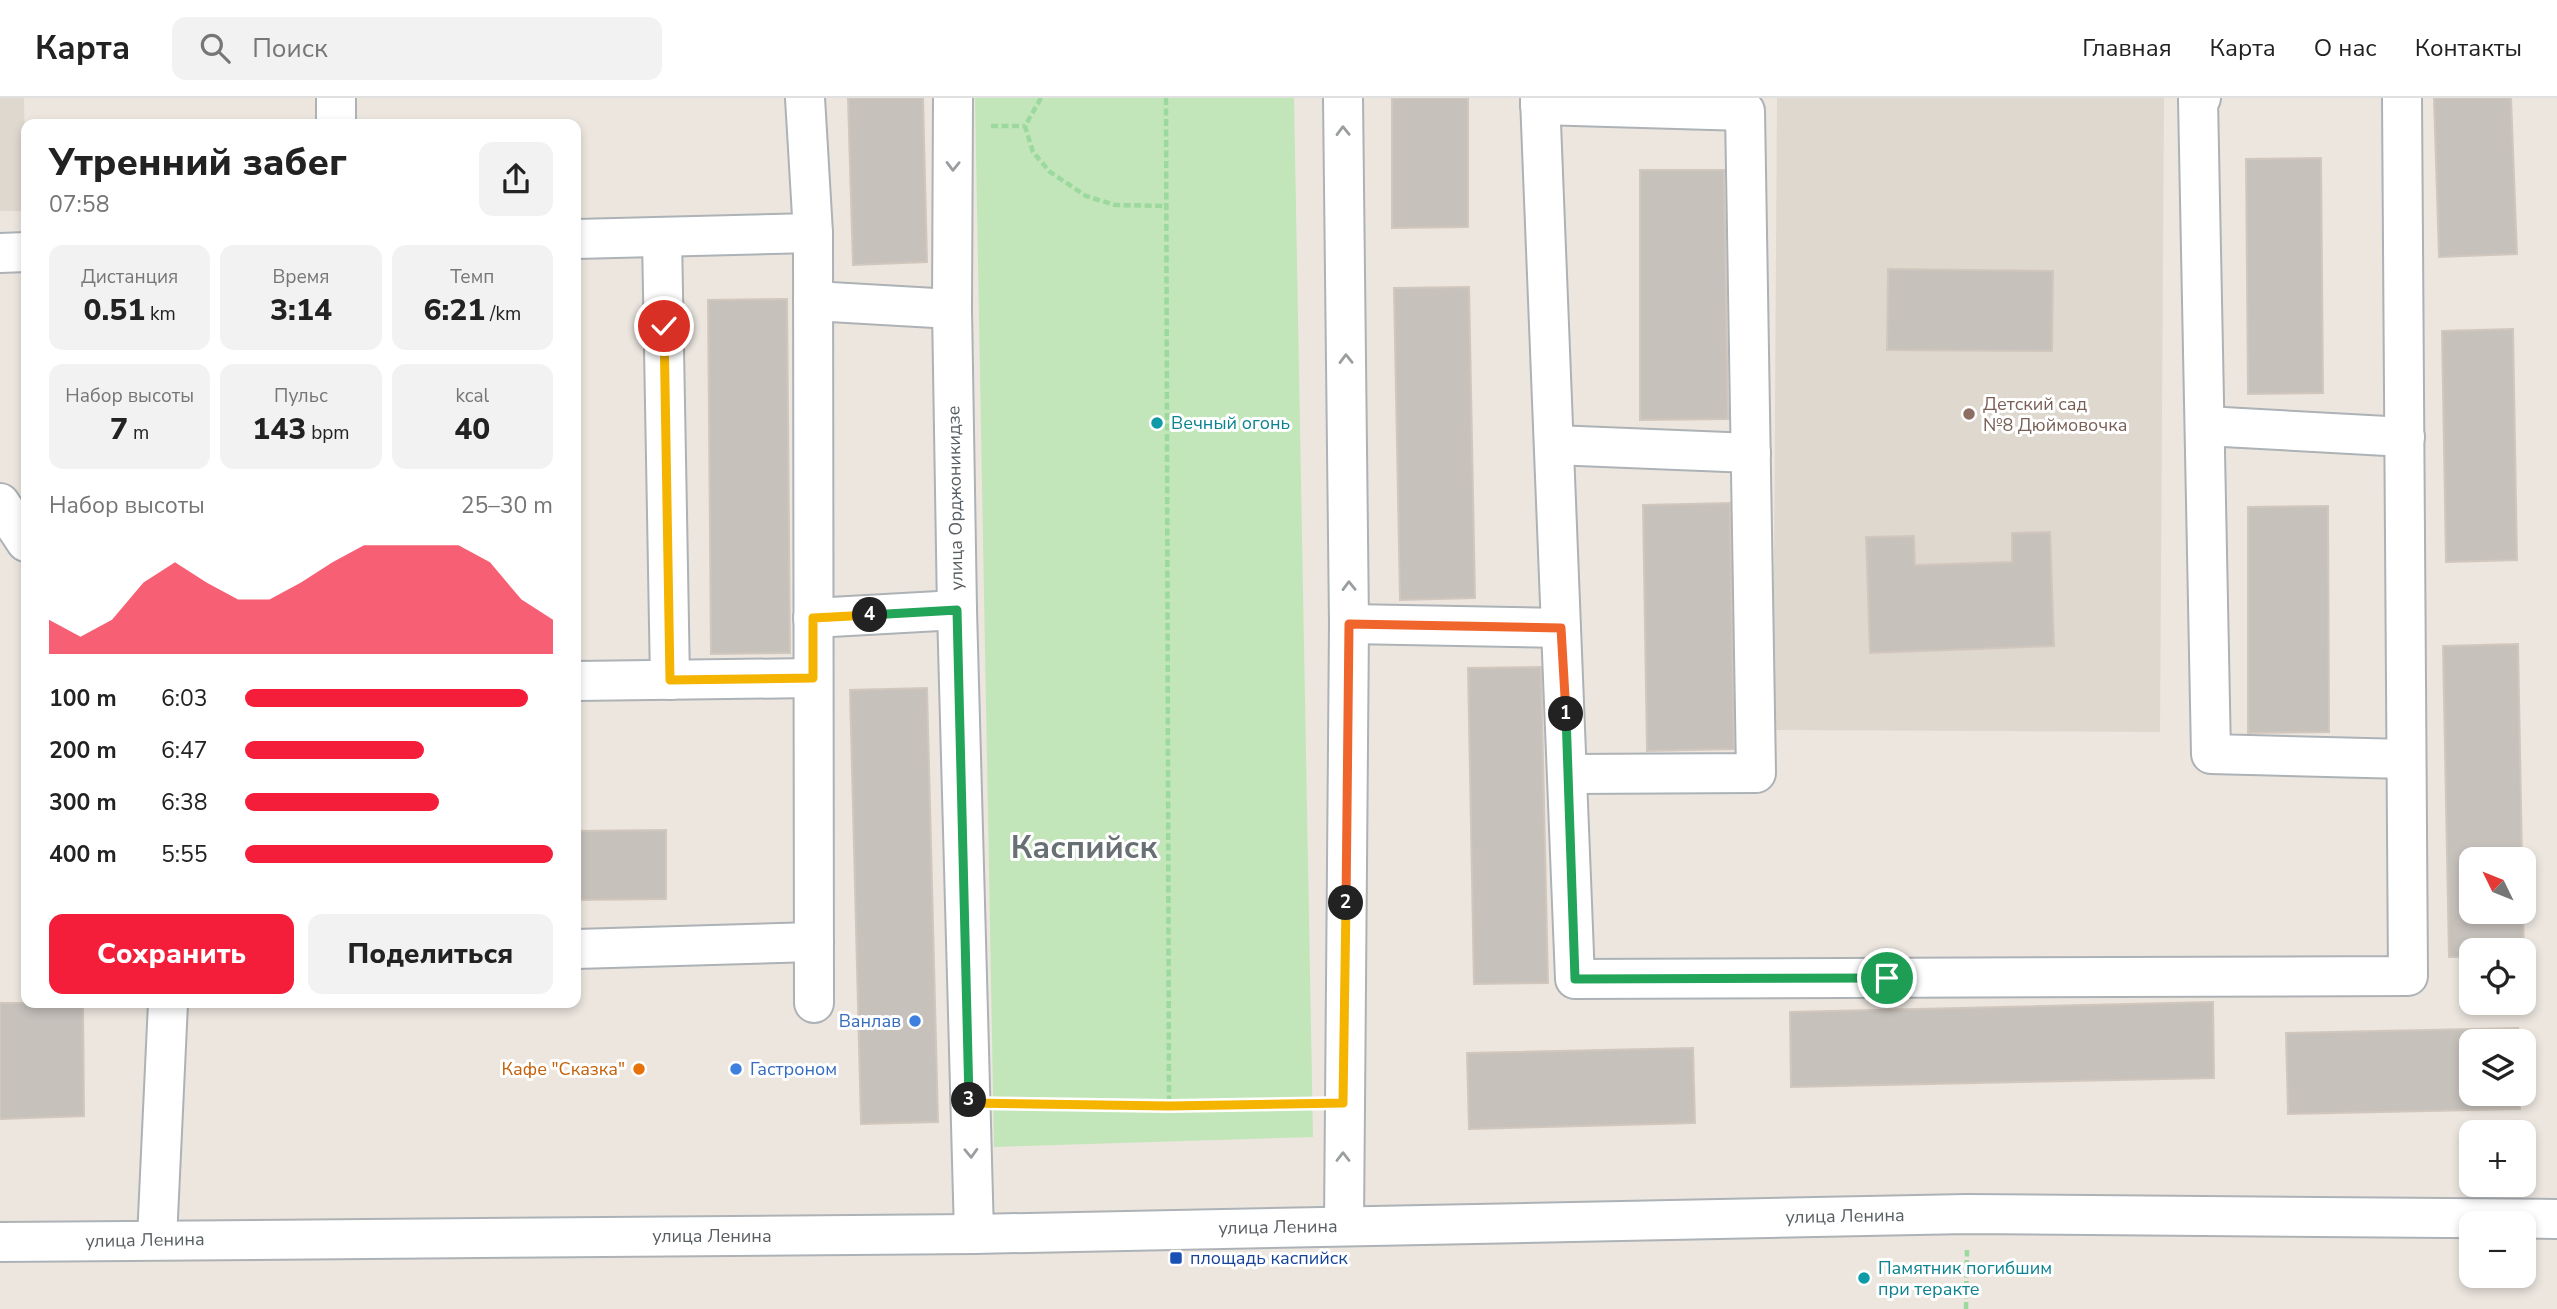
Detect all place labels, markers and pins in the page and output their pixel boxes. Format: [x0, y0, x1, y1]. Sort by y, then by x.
pin [634, 296, 694, 356]
place label: Детский сад №8 Дюймовочка [1983, 392, 2127, 437]
marker: Детский сад №8 Дюймовочка [1961, 406, 1977, 422]
place label: Вечный огонь [1171, 411, 1290, 435]
marker: Вечный огонь [1149, 415, 1165, 431]
pin: 4 [852, 598, 888, 632]
pin: 1 [1548, 696, 1584, 732]
pin: 2 [1328, 886, 1364, 920]
pin [1857, 948, 1917, 1008]
place label: Ванлав [839, 1009, 901, 1033]
marker: Ванлав [907, 1013, 923, 1029]
place label: Кафе "Сказка" [502, 1057, 625, 1081]
place label: Гастроном [750, 1057, 837, 1081]
marker: Кафе "Сказка" [631, 1061, 647, 1077]
marker: Гастроном [728, 1061, 744, 1077]
pin: 3 [951, 1082, 986, 1118]
place label: площадь каспийск [1190, 1246, 1348, 1270]
marker: площадь каспийск [1168, 1250, 1184, 1266]
place label: Памятник погибшим при теракте [1878, 1256, 2052, 1301]
marker: Памятник погибшим при теракте [1856, 1270, 1872, 1286]

